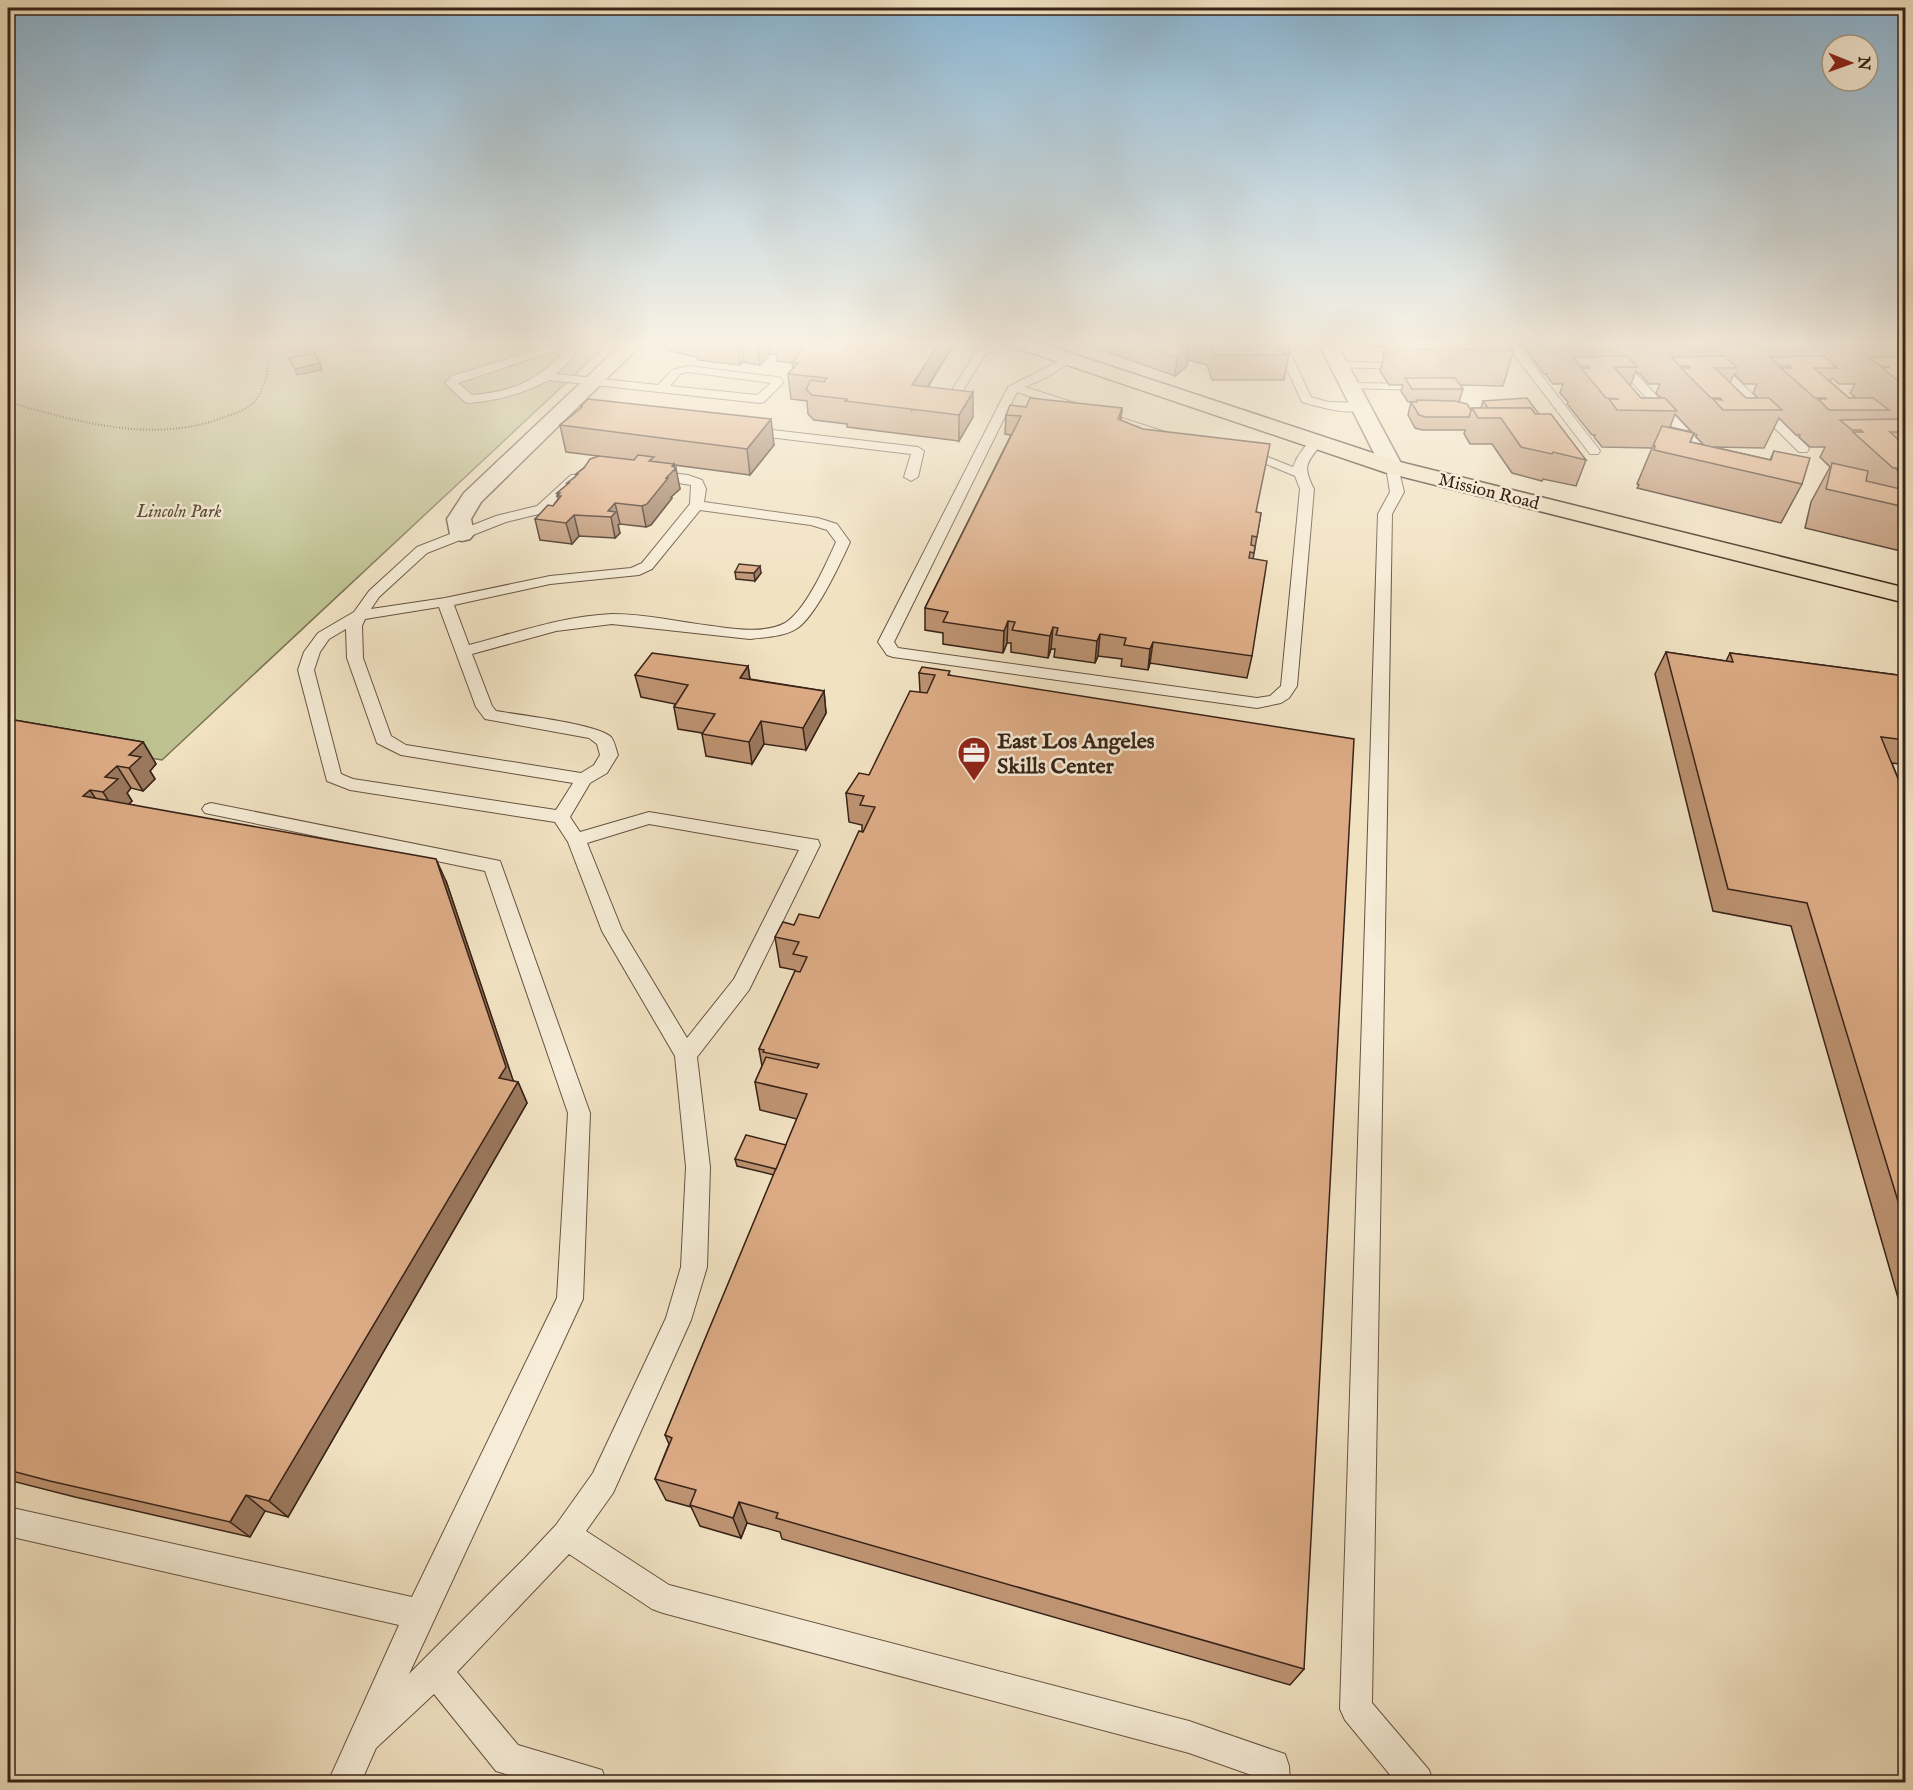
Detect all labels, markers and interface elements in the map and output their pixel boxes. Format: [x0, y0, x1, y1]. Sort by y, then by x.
north arrow [1820, 33, 1880, 93]
text: N [1853, 55, 1873, 70]
street label: Mission Road [1436, 469, 1542, 516]
park label: Lincoln Park [136, 501, 221, 524]
place label: East Los Angeles Skills Center [997, 728, 1155, 781]
office icon: East Los Angeles Skills Center [956, 735, 992, 782]

